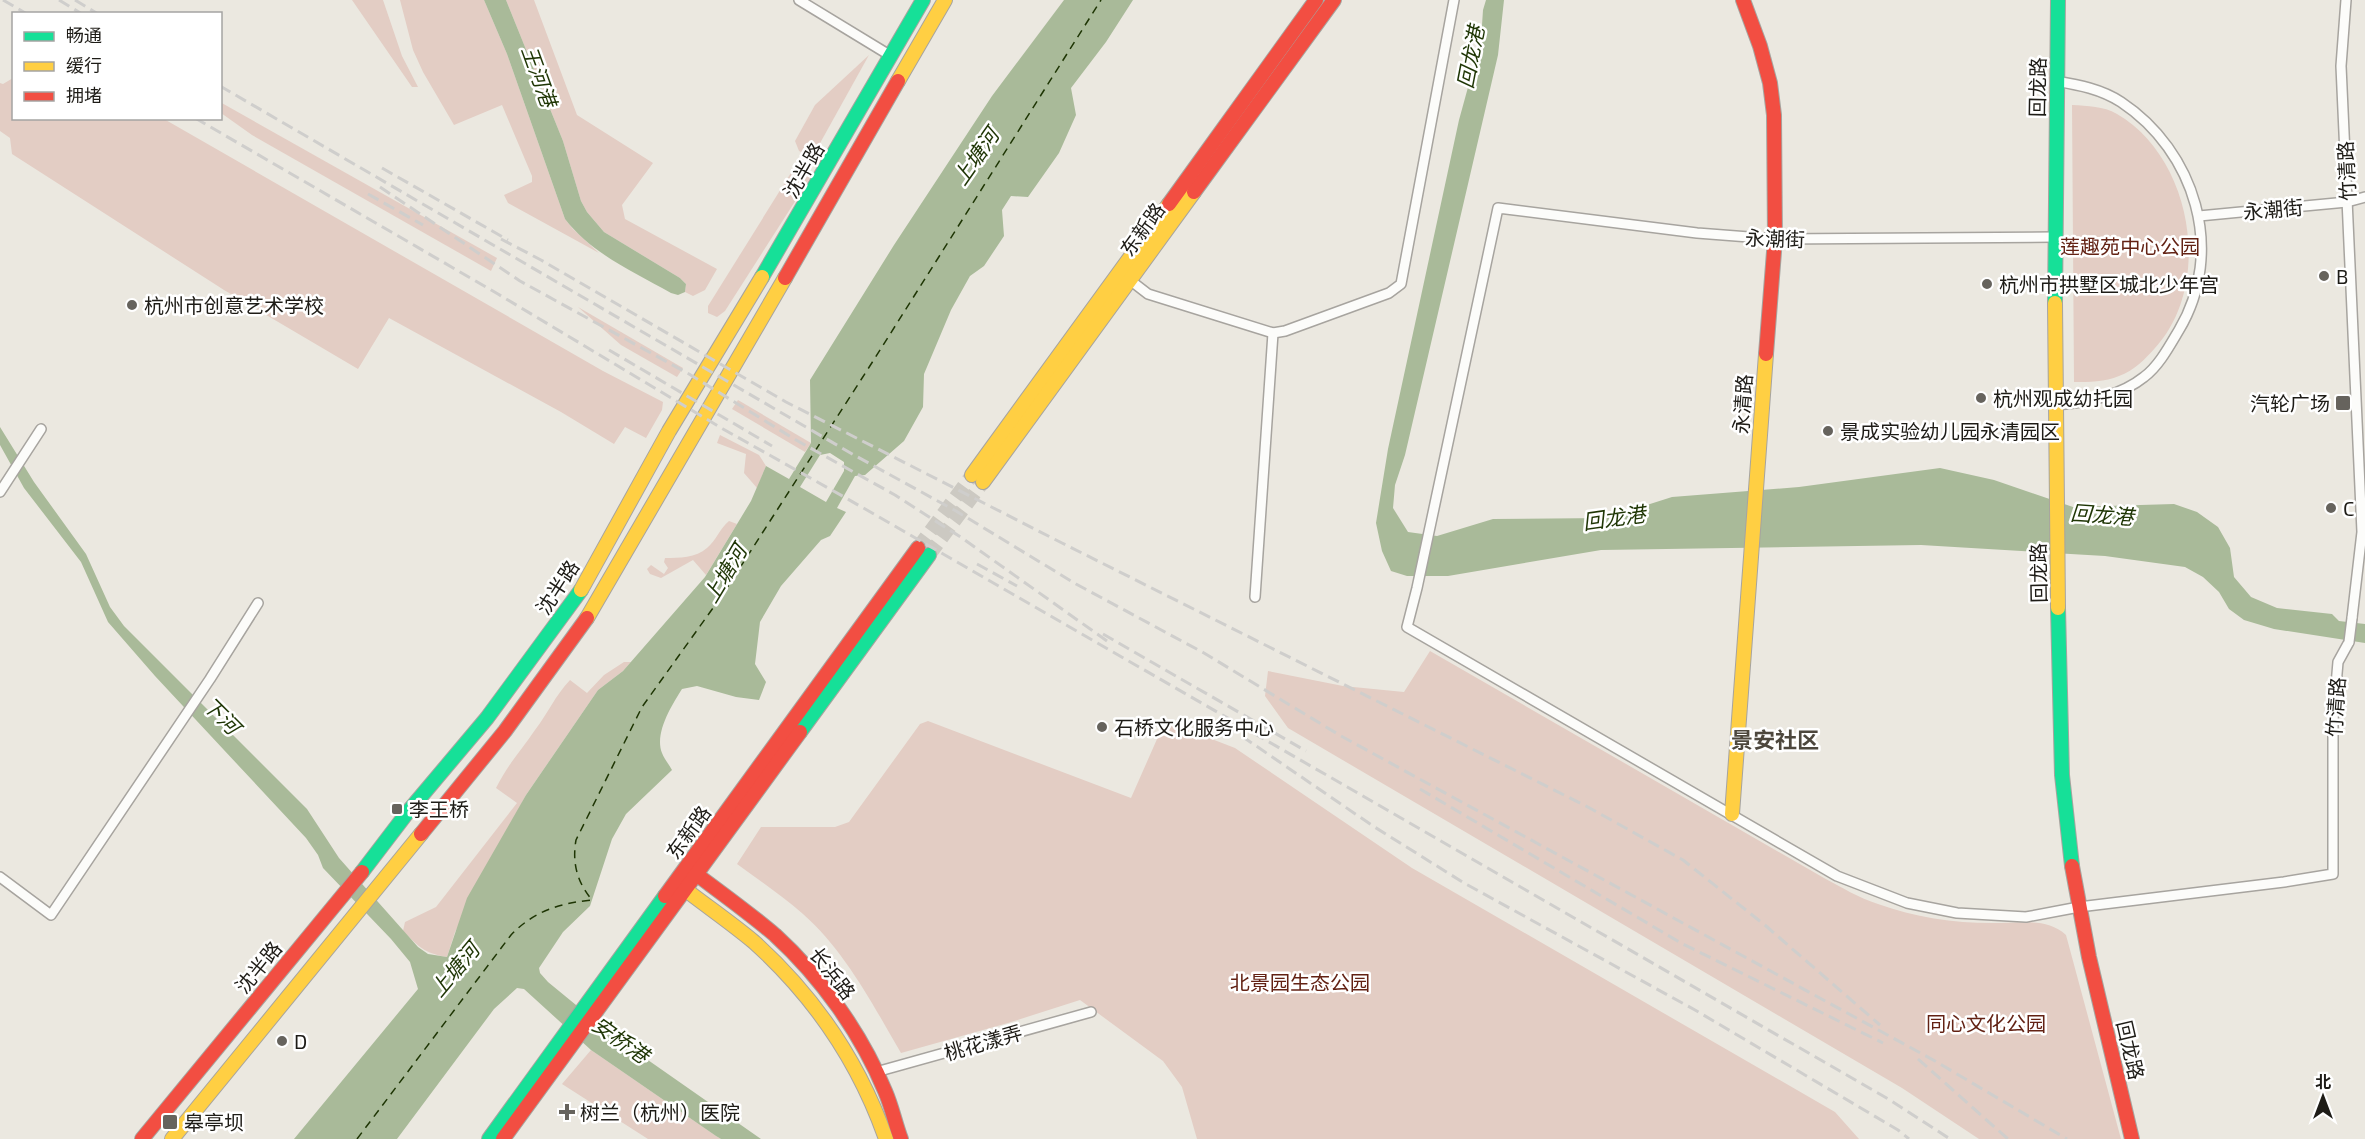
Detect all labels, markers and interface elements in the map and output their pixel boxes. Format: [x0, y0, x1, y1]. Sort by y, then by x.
legend [12, 12, 222, 120]
water label: 回龙港 [1452, 21, 1489, 90]
text: 畅通 [66, 24, 102, 46]
water label: 王河港 [517, 42, 564, 113]
text: 缓行 [66, 54, 102, 76]
street label: 回龙路 [2024, 57, 2050, 117]
text: 拥堵 [66, 84, 102, 106]
water label: 上塘河 [947, 120, 1006, 189]
street label: 沈半路 [778, 138, 828, 202]
street label: 竹清路 [2332, 140, 2360, 202]
street label: 永潮街 [2242, 194, 2304, 224]
street label: 东新路 [1115, 198, 1169, 260]
street label: 永潮街 [1745, 225, 1805, 251]
park label: 莲趣苑中心公园 [2060, 234, 2200, 258]
place label: B [2336, 264, 2348, 288]
marker: B [2317, 269, 2331, 283]
place label: 杭州市拱墅区城北少年宫 [1999, 272, 2219, 296]
marker: 杭州市拱墅区城北少年宫 [1980, 277, 1994, 291]
place label: 杭州市创意艺术学校 [144, 293, 324, 317]
marker: 杭州市创意艺术学校 [125, 298, 139, 312]
street label: 永清路 [1728, 373, 1756, 435]
place label: 杭州观成幼托园 [1993, 386, 2133, 410]
marker: 杭州观成幼托园 [1974, 391, 1988, 405]
place label: 汽轮广场 [2250, 391, 2330, 415]
marker: 汽轮广场 [2334, 394, 2352, 412]
place label: 景成实验幼儿园永清园区 [1840, 419, 2060, 443]
marker: 景成实验幼儿园永清园区 [1821, 424, 1835, 438]
place label: C [2343, 496, 2354, 520]
water label: 回龙港 [2070, 499, 2137, 529]
water label: 回龙港 [1581, 500, 1650, 534]
marker: C [2324, 501, 2338, 515]
water label: 上塘河 [697, 536, 753, 606]
street label: 回龙路 [2025, 543, 2051, 603]
street label: 沈半路 [531, 555, 583, 619]
street label: 竹清路 [2321, 676, 2349, 738]
water label: 下河 [198, 691, 249, 742]
place label: 石桥文化服务中心 [1114, 715, 1274, 739]
marker: 石桥文化服务中心 [1095, 720, 1109, 734]
district label: 景安社区 [1731, 726, 1819, 752]
place label: 李王桥 [409, 797, 469, 821]
street label: 东新路 [661, 801, 715, 863]
marker: 李王桥 [390, 802, 404, 816]
water label: 上塘河 [424, 934, 486, 1001]
street label: 沈半路 [230, 936, 286, 998]
street label: 长浜路 [805, 942, 861, 1004]
park label: 北景园生态公园 [1230, 970, 1370, 994]
water label: 安桥港 [588, 1011, 656, 1069]
park label: 同心文化公园 [1926, 1011, 2046, 1035]
street label: 回龙路 [2113, 1018, 2149, 1082]
street label: 桃花漾弄 [941, 1019, 1025, 1065]
place label: D [294, 1029, 307, 1053]
marker: D [275, 1034, 289, 1048]
north arrow [2293, 1067, 2353, 1127]
text: 北 [2315, 1072, 2331, 1091]
place label: 树兰（杭州）医院 [580, 1100, 740, 1124]
marker: 树兰（杭州）医院 [558, 1103, 576, 1121]
place label: 皋亭坝 [184, 1110, 244, 1134]
marker: 皋亭坝 [161, 1113, 179, 1131]

